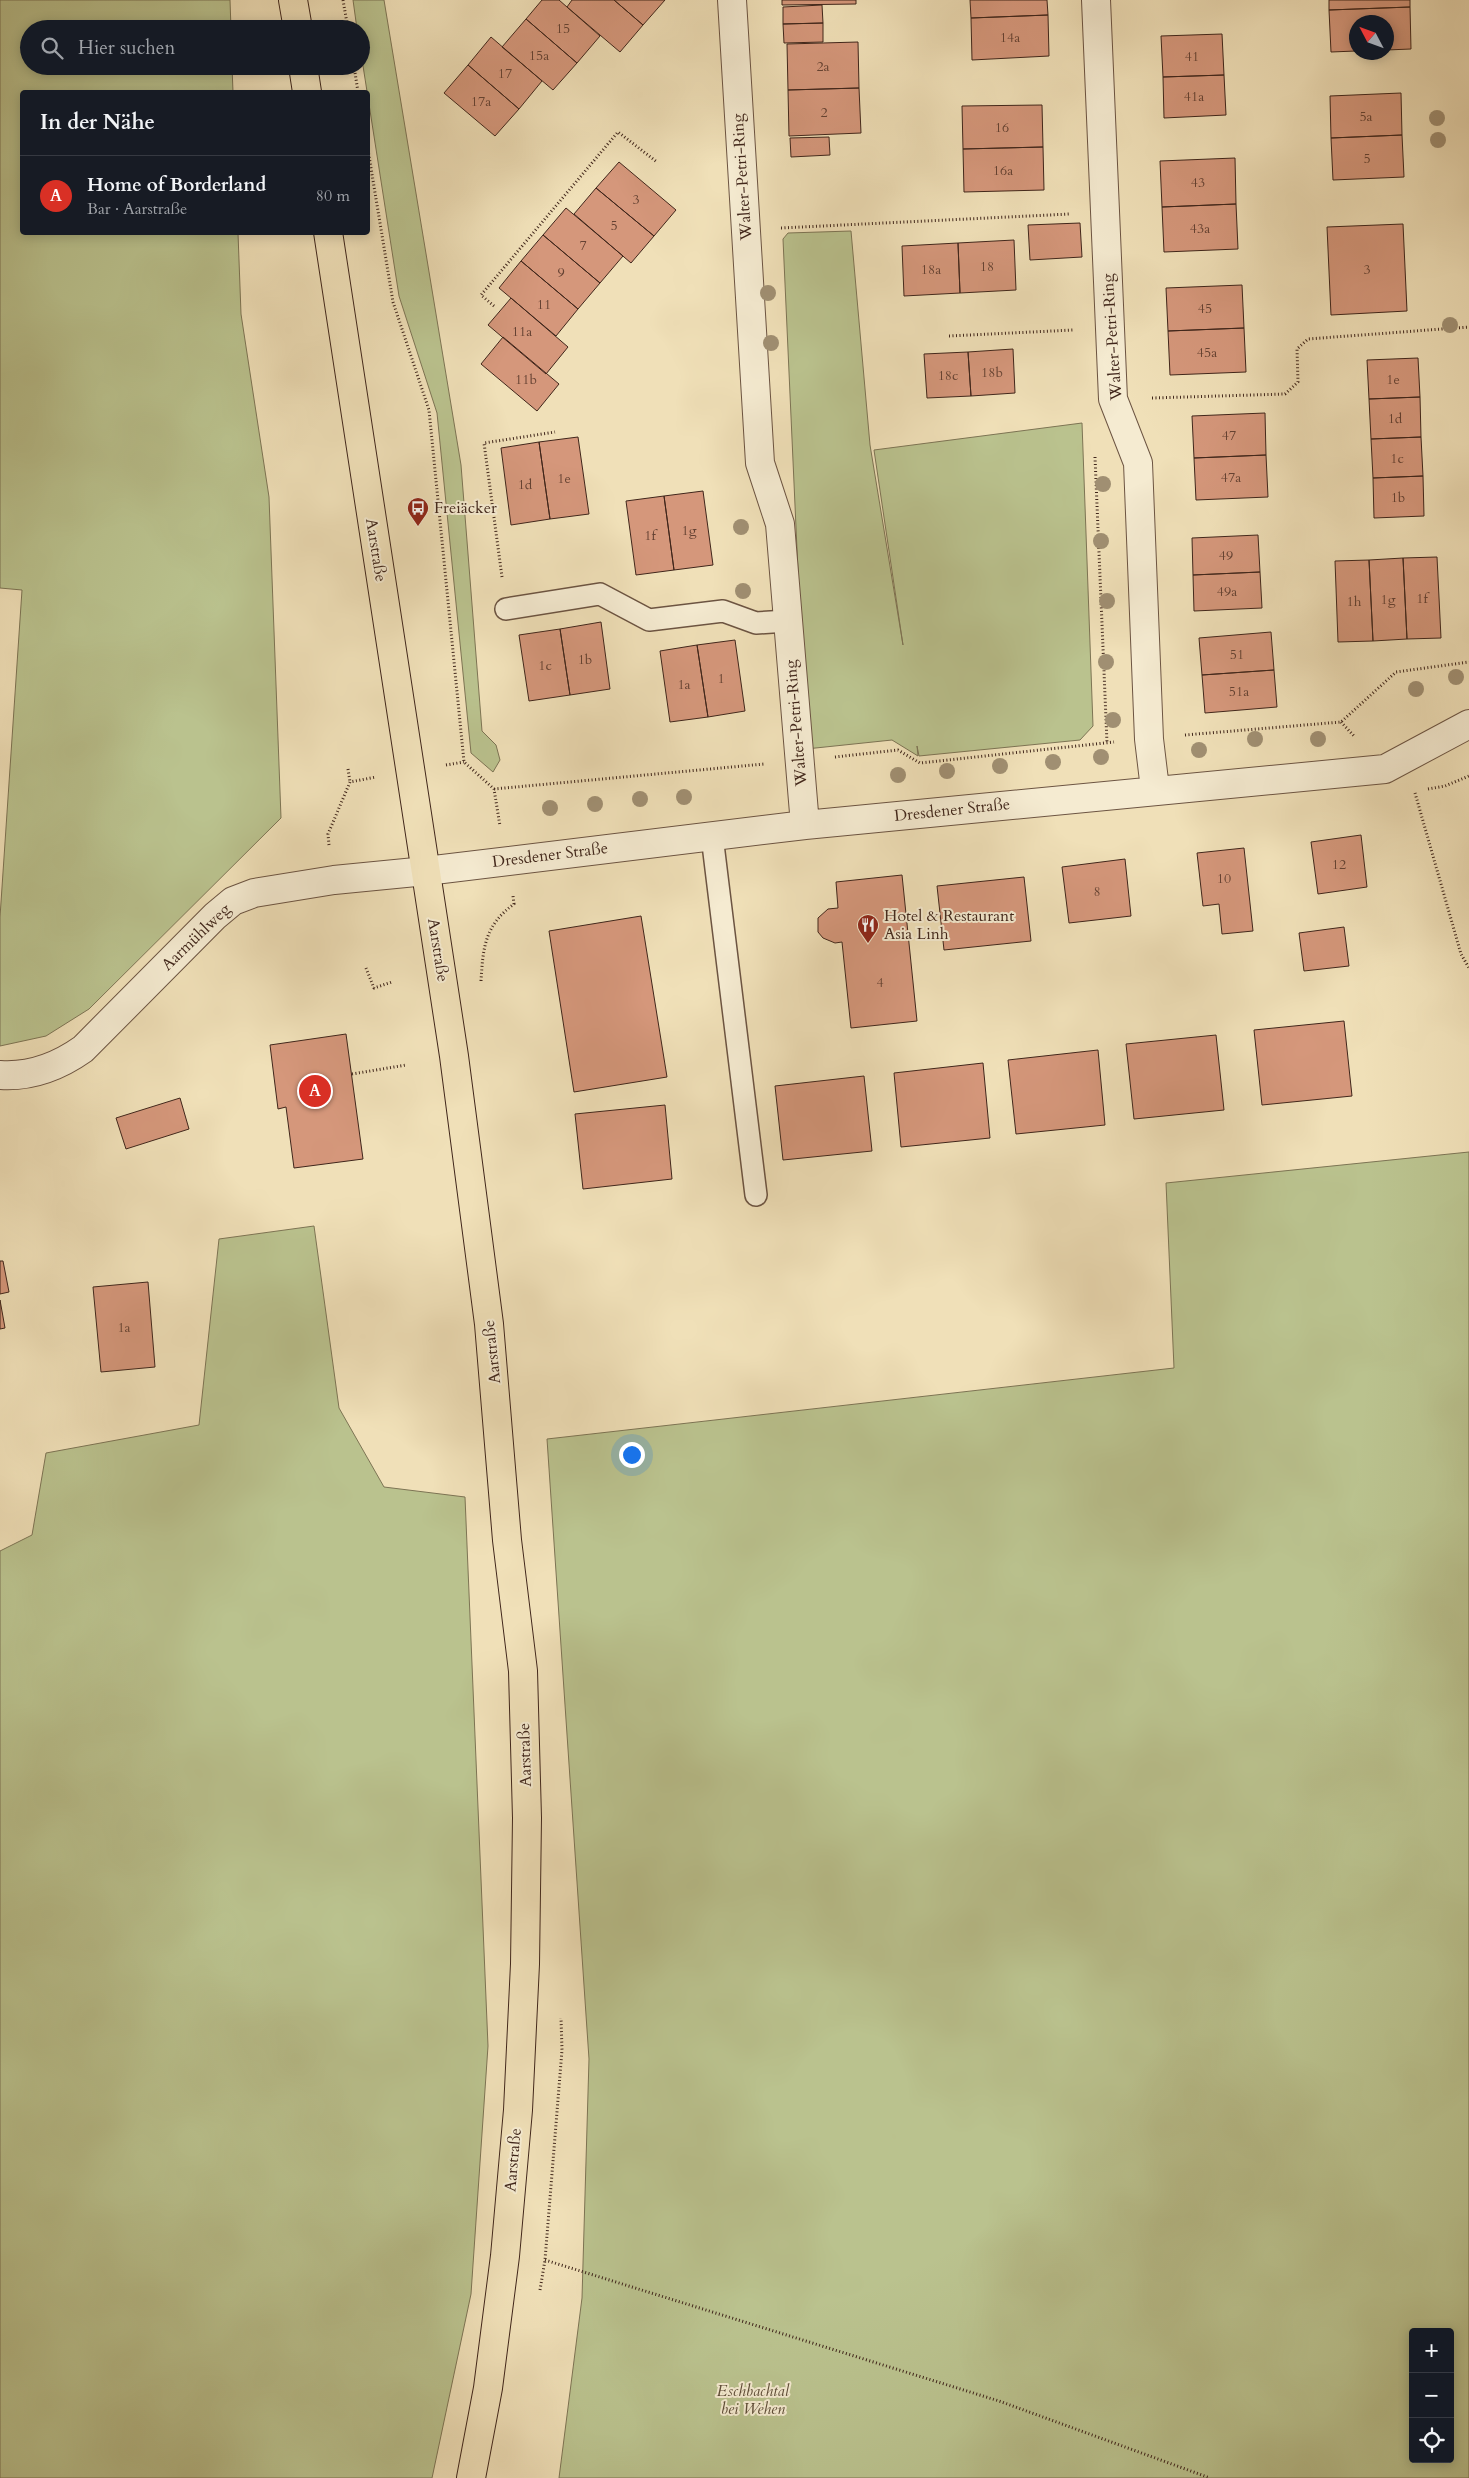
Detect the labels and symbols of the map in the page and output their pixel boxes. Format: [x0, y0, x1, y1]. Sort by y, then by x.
north arrow [1349, 15, 1394, 60]
house number: 15 [556, 19, 570, 38]
house number: 14a [1000, 28, 1020, 47]
house number: 15a [529, 46, 549, 65]
house number: 41 [1185, 47, 1199, 66]
house number: 2a [816, 57, 830, 76]
house number: 17 [498, 64, 512, 83]
house number: 41a [1184, 87, 1204, 106]
house number: 17a [471, 92, 491, 111]
house number: 2 [820, 103, 828, 122]
house number: 5a [1359, 107, 1373, 126]
street label: Walter-Petri-Ring [727, 113, 757, 242]
house number: 16 [995, 118, 1009, 137]
house number: 5 [1363, 149, 1371, 168]
house number: 16a [993, 161, 1013, 180]
house number: 43 [1191, 173, 1205, 192]
house number: 3 [632, 190, 640, 209]
house number: 5 [610, 216, 618, 235]
house number: 43a [1190, 219, 1210, 238]
house number: 7 [579, 236, 587, 255]
house number: 18 [980, 257, 994, 276]
house number: 18a [921, 260, 941, 279]
house number: 3 [1363, 260, 1371, 279]
house number: 9 [557, 263, 565, 282]
street label: Walter-Petri-Ring [1097, 273, 1127, 402]
house number: 11 [537, 295, 551, 314]
house number: 45 [1198, 299, 1212, 318]
house number: 11a [512, 322, 532, 341]
house number: 45a [1197, 343, 1217, 362]
house number: 18b [981, 363, 1003, 382]
house number: 18c [938, 366, 958, 385]
house number: 11b [515, 370, 537, 389]
house number: 1e [1386, 370, 1400, 389]
house number: 1d [1388, 409, 1403, 428]
house number: 47 [1222, 426, 1236, 445]
house number: 1c [1390, 449, 1404, 468]
house number: 47a [1221, 468, 1241, 487]
house number: 1e [557, 469, 571, 488]
house number: 1d [518, 475, 533, 494]
house number: 1b [1391, 488, 1405, 507]
bus stop icon: Freiäcker [406, 496, 430, 527]
place label: Freiäcker [434, 497, 497, 519]
street label: Aarstraße [360, 517, 392, 583]
house number: 1g [681, 521, 697, 540]
house number: 1f [644, 526, 658, 545]
house number: 49 [1219, 546, 1233, 565]
house number: 49a [1217, 582, 1237, 601]
house number: 1f [1416, 589, 1430, 608]
house number: 1g [1380, 590, 1396, 609]
house number: 1h [1347, 592, 1362, 611]
house number: 51 [1230, 645, 1244, 664]
house number: 1b [578, 650, 592, 669]
house number: 1c [538, 656, 552, 675]
street label: Walter-Petri-Ring [780, 659, 813, 788]
house number: 1 [717, 669, 725, 688]
house number: 1a [677, 675, 691, 694]
house number: 51a [1229, 682, 1249, 701]
street label: Dresdener Straße [893, 793, 1011, 827]
street label: Dresdener Straße [491, 837, 609, 873]
house number: 12 [1332, 855, 1346, 874]
house number: 10 [1217, 869, 1231, 888]
house number: 8 [1093, 882, 1101, 901]
street label: Aarmühlweg [157, 898, 235, 976]
place label: Hotel & Restaurant Asia Linh [884, 905, 1014, 945]
restaurant icon: Hotel & Restaurant Asia Linh [856, 913, 880, 944]
street label: Aarstraße [422, 917, 454, 983]
house number: 4 [876, 973, 884, 992]
pin: A [299, 1072, 331, 1110]
house number: 1a [117, 1318, 131, 1337]
street label: Aarstraße [478, 1319, 506, 1385]
your location [619, 1442, 645, 1468]
street label: Aarstraße [513, 1723, 537, 1787]
street label: Aarstraße [499, 2127, 527, 2193]
park label: Eschbachtal bei Wehen [717, 2380, 790, 2420]

